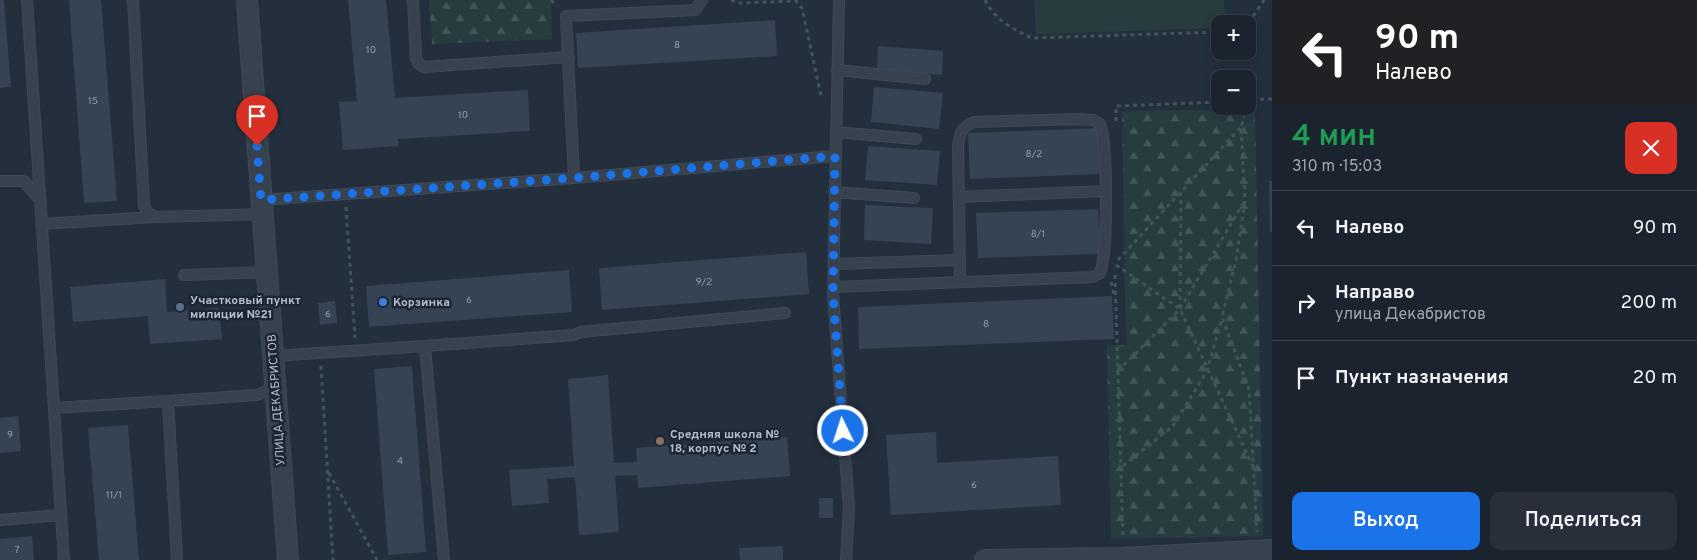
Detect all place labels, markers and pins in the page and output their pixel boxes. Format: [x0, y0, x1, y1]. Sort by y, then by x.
pin [236, 95, 278, 146]
place label: Участковый пункт милиции №21 [190, 293, 301, 323]
place label: Корзинка [393, 295, 450, 311]
marker: Корзинка [377, 296, 389, 308]
marker: Участковый пункт милиции №21 [174, 301, 186, 313]
place label: Средняя школа № 18, корпус № 2 [670, 427, 779, 457]
marker: Средняя школа № 18, корпус № 2 [654, 435, 666, 447]

